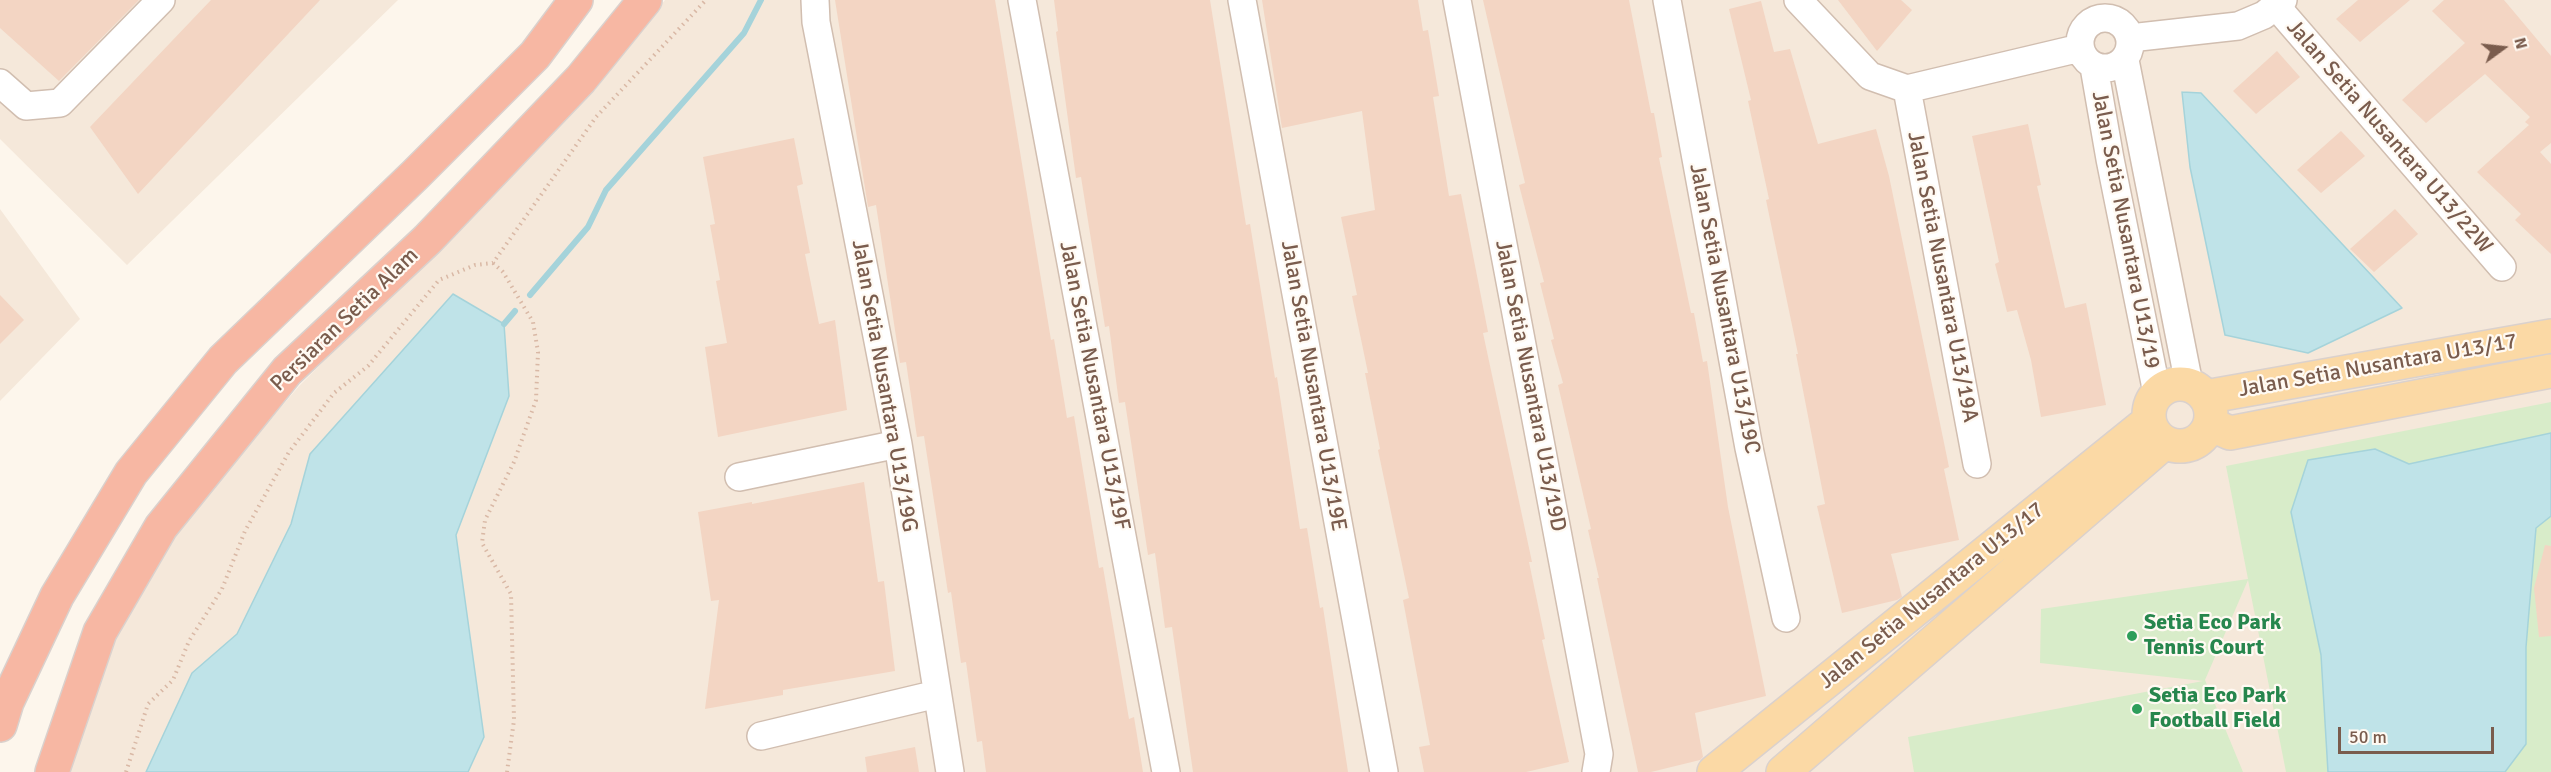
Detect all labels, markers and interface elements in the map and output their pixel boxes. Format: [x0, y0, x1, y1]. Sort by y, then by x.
street label: Jalan Setia Nusantara U13/22W [2280, 15, 2498, 259]
north arrow [2473, 18, 2533, 78]
text: N [2509, 35, 2531, 51]
street label: Jalan Setia Nusantara U13/19 [2085, 89, 2165, 371]
street label: Jalan Setia Nusantara U13/19A [1901, 129, 1983, 425]
street label: Jalan Setia Nusantara U13/19C [1683, 162, 1765, 456]
street label: Jalan Setia Nusantara U13/19G [845, 238, 923, 534]
street label: Jalan Setia Nusantara U13/19D [1489, 238, 1571, 534]
street label: Jalan Setia Nusantara U13/19F [1053, 239, 1135, 533]
street label: Jalan Setia Nusantara U13/19E [1274, 239, 1352, 533]
street label: Persiaran Setia Alam [266, 243, 424, 397]
street label: Jalan Setia Nusantara U13/17 [2237, 329, 2519, 403]
street label: Jalan Setia Nusantara U13/17 [1814, 497, 2050, 695]
place label: Setia Eco Park Tennis Court [2144, 610, 2281, 662]
marker: Setia Eco Park Tennis Court [2125, 629, 2139, 643]
place label: Setia Eco Park Football Field [2149, 683, 2286, 734]
marker: Setia Eco Park Football Field [2130, 702, 2144, 716]
scale bar [2341, 715, 2497, 753]
text: 50 m [2349, 726, 2387, 748]

